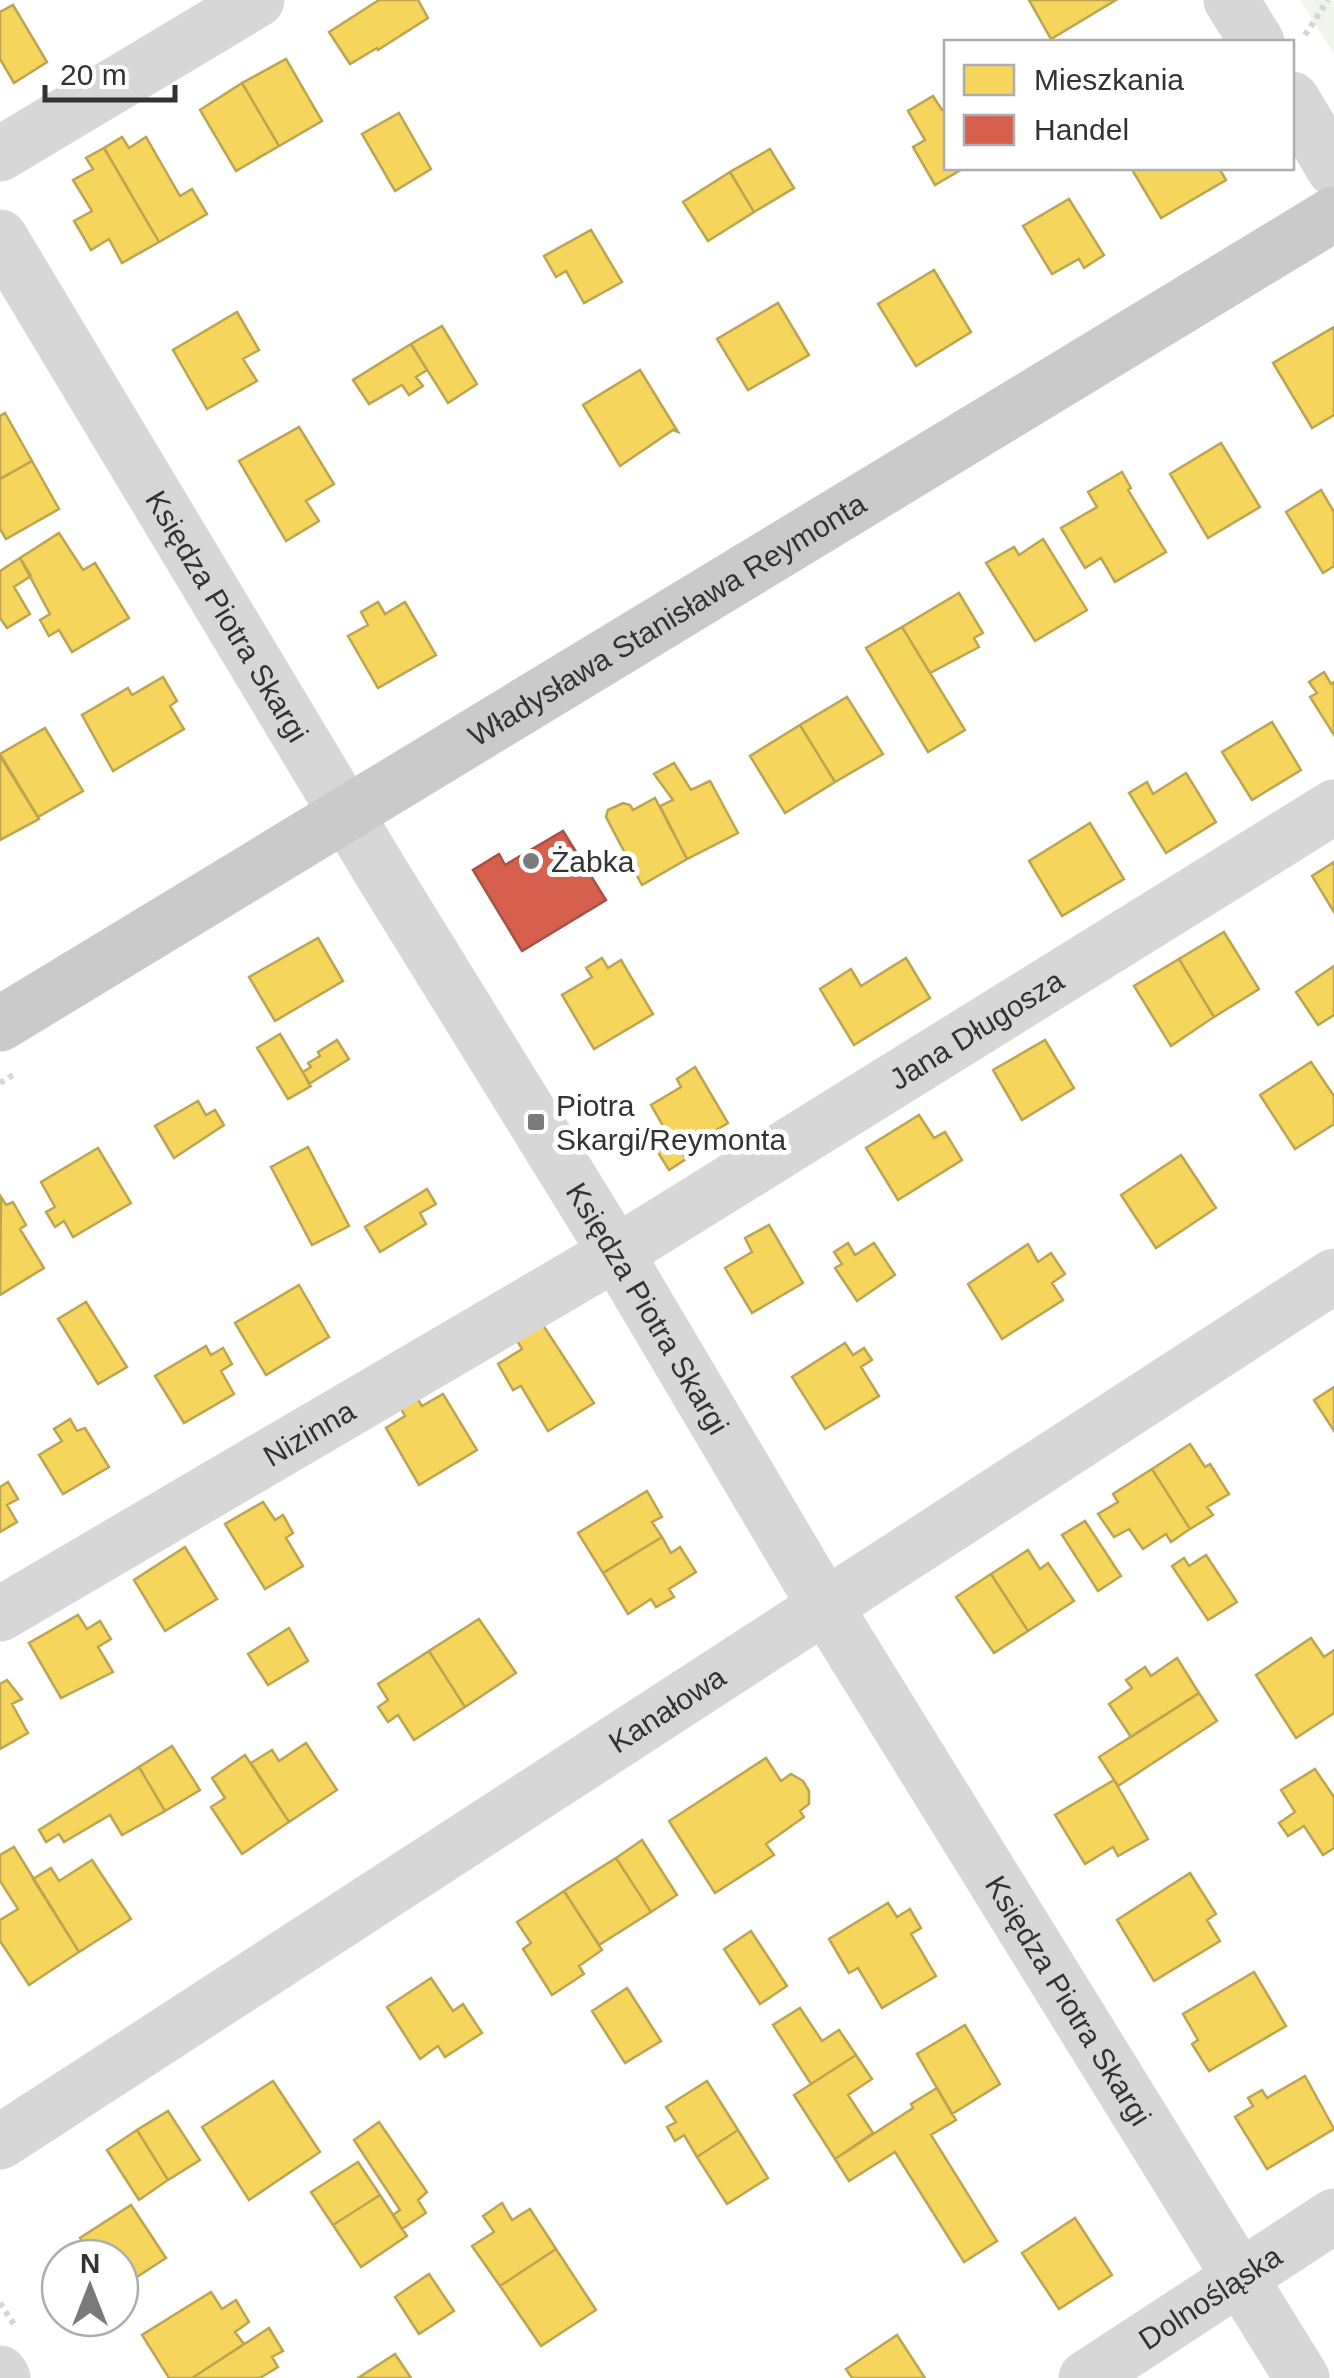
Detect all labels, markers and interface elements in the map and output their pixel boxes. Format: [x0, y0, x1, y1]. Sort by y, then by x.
scale bar [45, 40, 175, 102]
legend [944, 40, 1294, 170]
text: 20 m [60, 58, 127, 91]
text: Mieszkania [1034, 63, 1184, 96]
text: Handel [1034, 113, 1129, 146]
street label: Księdza Piotra Skargi [139, 485, 315, 748]
street label: Władysława Stanisława Reymonta [462, 486, 872, 752]
place label: Żabka [551, 845, 635, 878]
marker: Żabka [520, 850, 542, 872]
street label: Jana Długosza [883, 963, 1069, 1096]
place label: Piotra Skargi/Reymonta [556, 1089, 786, 1156]
marker: Piotra Skargi/Reymonta [525, 1111, 547, 1133]
street label: Księdza Piotra Skargi [560, 1177, 736, 1440]
street label: Nizinna [257, 1393, 361, 1473]
street label: Kanałowa [603, 1659, 731, 1759]
street label: Księdza Piotra Skargi [979, 1870, 1158, 2131]
north arrow [40, 2238, 140, 2338]
street label: Dolnośląska [1132, 2238, 1288, 2356]
text: N [80, 2248, 100, 2279]

